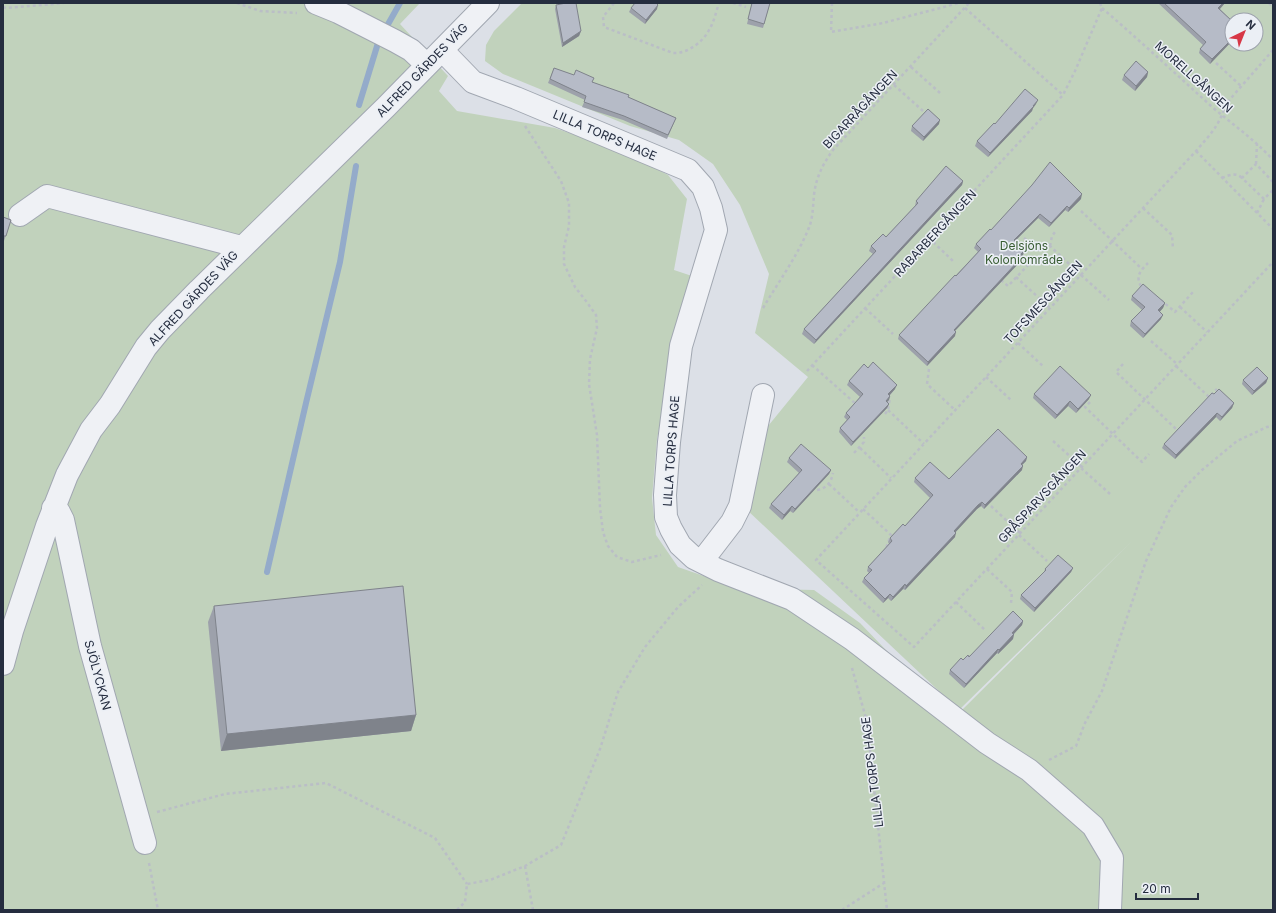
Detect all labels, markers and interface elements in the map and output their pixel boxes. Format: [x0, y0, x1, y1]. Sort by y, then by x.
north arrow [1224, 12, 1264, 52]
text: N [1243, 17, 1259, 33]
street label: ALFRED GÄRDES VÄG [373, 20, 471, 120]
street label: MORELLGÅNGEN [1152, 38, 1236, 116]
street label: BIGARRÅGÅNGEN [820, 66, 900, 152]
street label: LILLA TORPS HAGE [551, 106, 659, 164]
street label: RABARBERGÅNGEN [891, 186, 979, 280]
park label: Delsjöns Koloniområde [985, 238, 1063, 267]
street label: ALFRED GÄRDES VÄG [145, 247, 241, 349]
street label: TOFSMESGÅNGEN [1001, 257, 1085, 347]
street label: LILLA TORPS HAGE [660, 395, 682, 507]
street label: GRÅSPARVSGÅNGEN [995, 446, 1089, 546]
street label: SJÖLYCKAN [81, 638, 115, 712]
street label: LILLA TORPS HAGE [858, 716, 886, 828]
scale bar [1136, 875, 1198, 901]
text: 20 m [1142, 881, 1171, 896]

